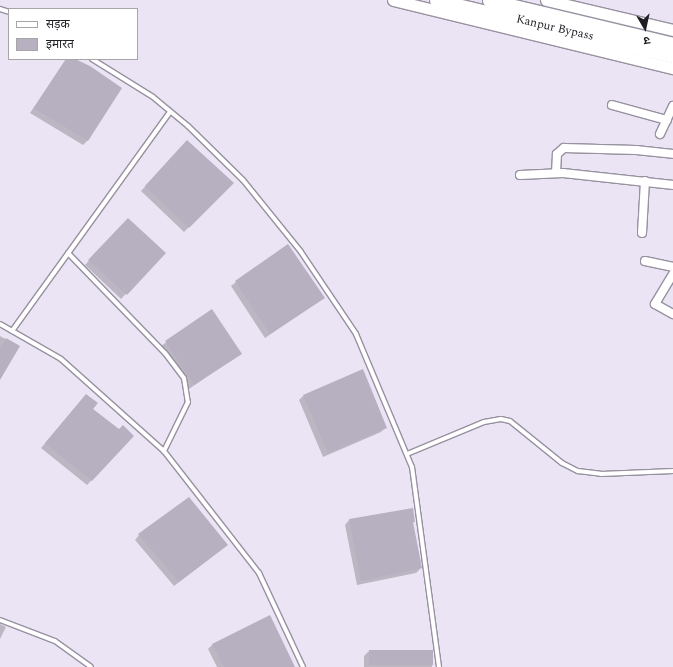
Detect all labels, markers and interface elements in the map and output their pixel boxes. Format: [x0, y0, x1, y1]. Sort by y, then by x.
legend [8, 8, 138, 60]
north arrow [625, 8, 665, 48]
street label: Kanpur Bypass [515, 12, 595, 44]
text: सड़क [46, 15, 70, 34]
text: उ [642, 31, 651, 49]
text: इमारत [46, 35, 74, 54]

